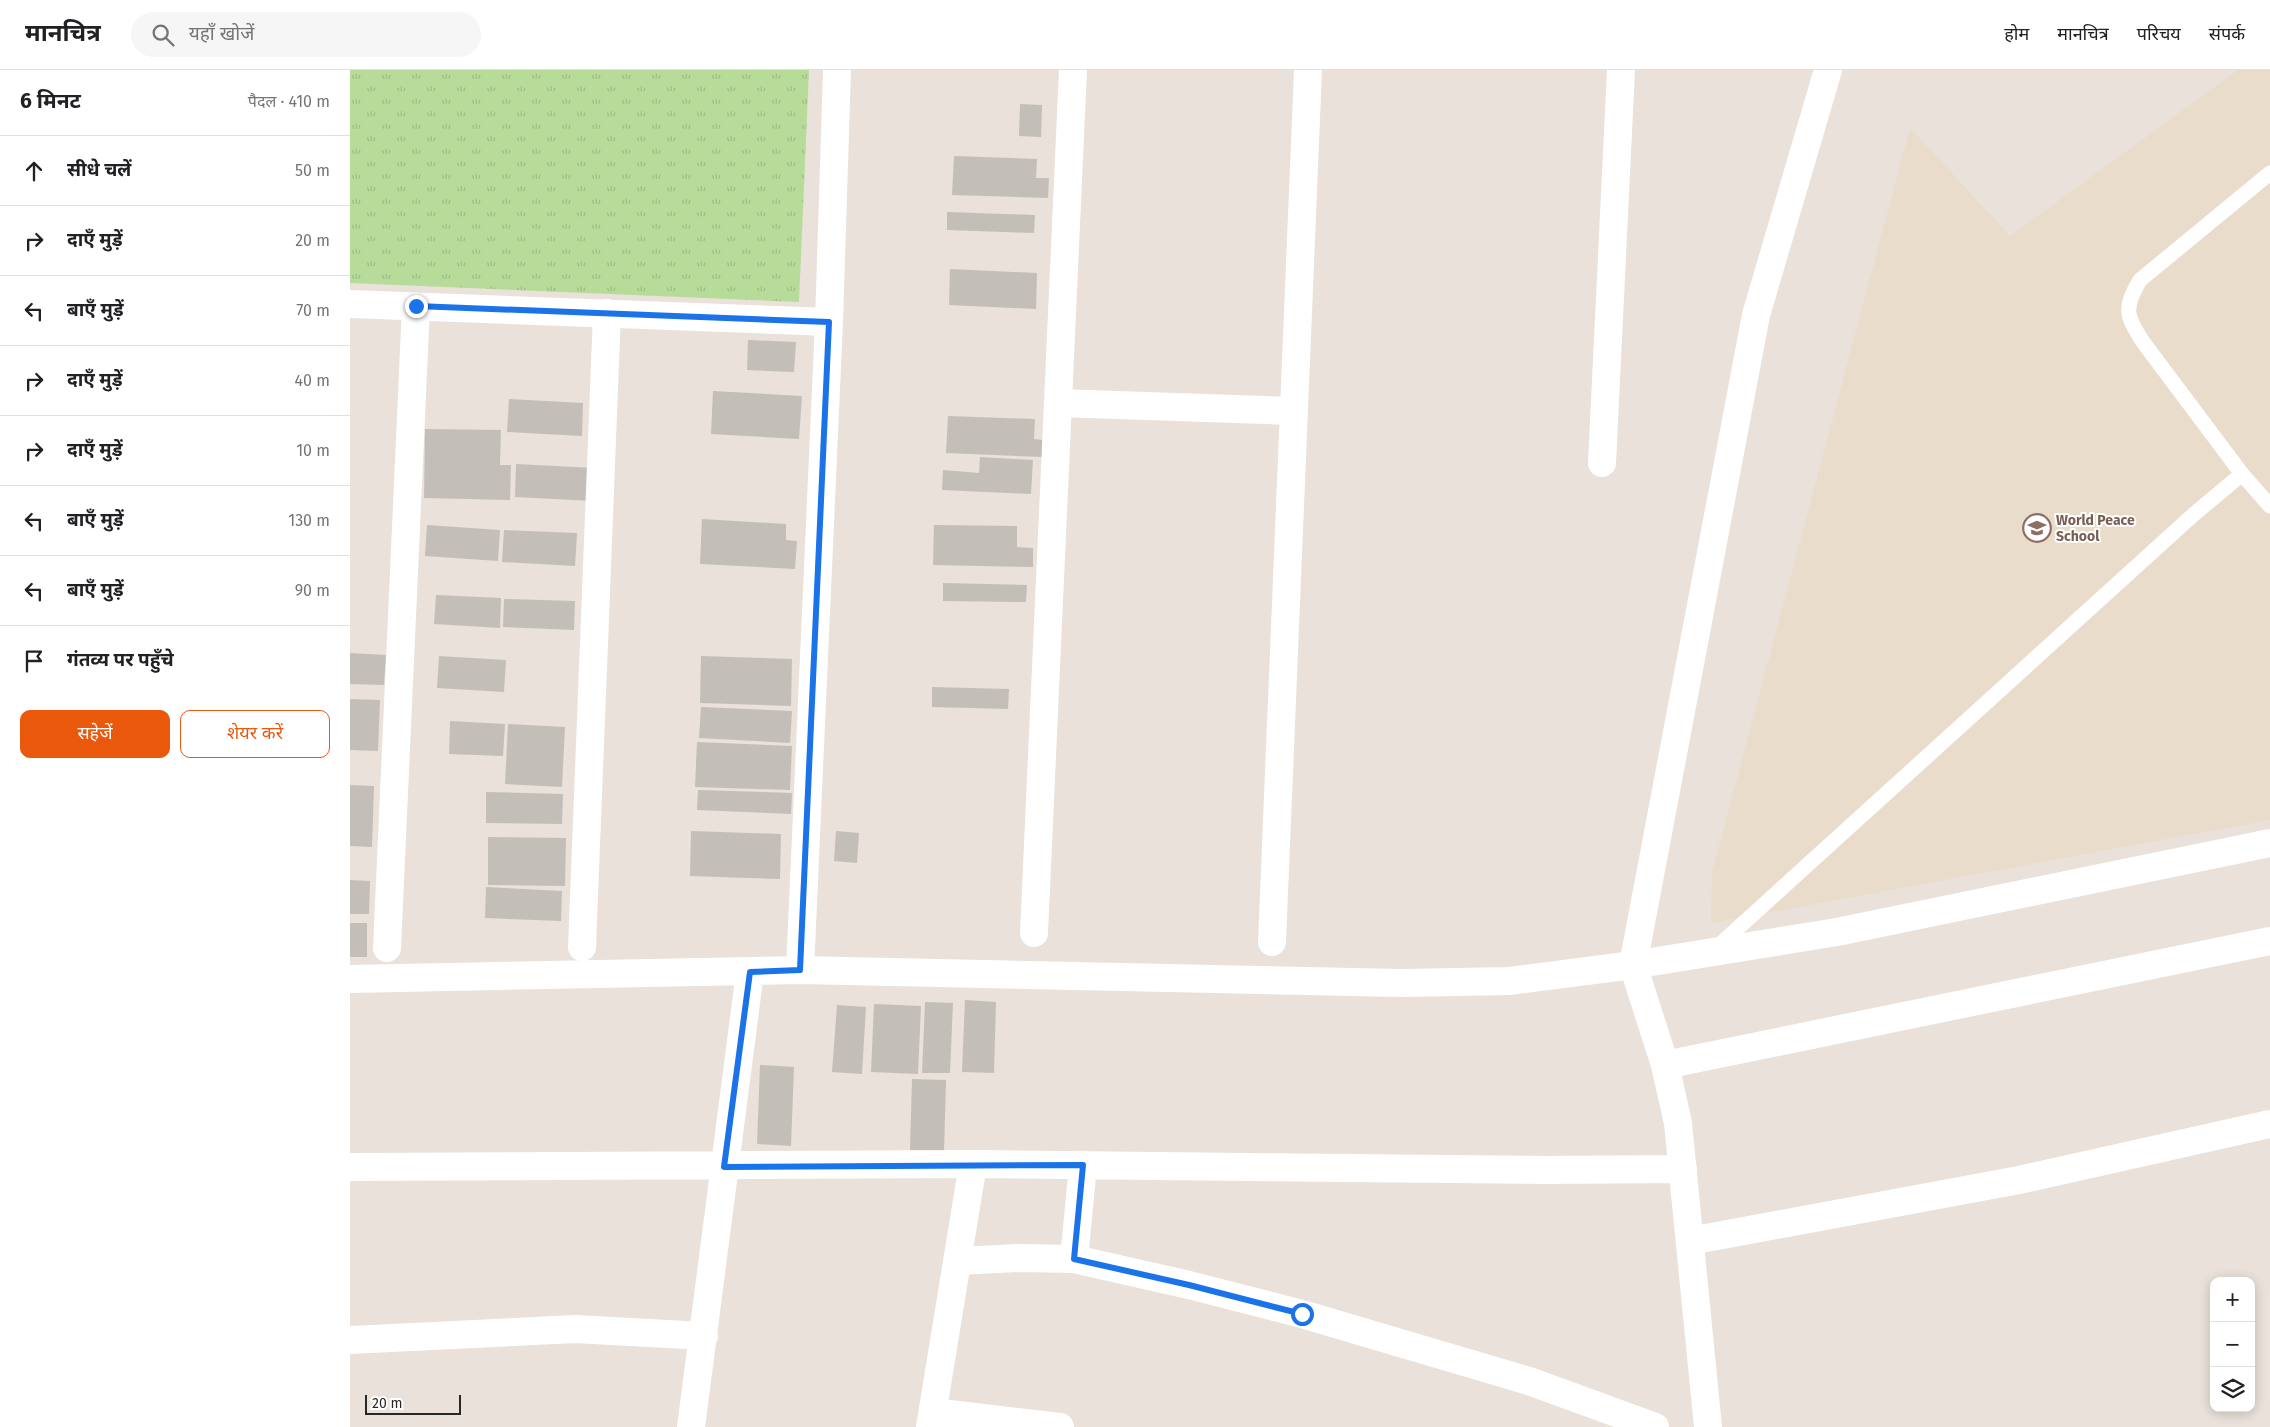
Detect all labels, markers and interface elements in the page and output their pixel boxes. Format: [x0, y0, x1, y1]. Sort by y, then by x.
search box [131, 12, 481, 57]
text: मानचित्र [25, 19, 101, 47]
icon: search [149, 21, 177, 49]
text: यहाँ खोजें [189, 22, 254, 45]
text: होम [2004, 23, 2029, 45]
text: मानचित्र [2057, 23, 2109, 45]
text: परिचय [2137, 23, 2181, 45]
text: संपर्क [2209, 23, 2245, 45]
text: 6 मिनट [20, 88, 81, 114]
text: पैदल · 410 m [248, 92, 330, 111]
icon: ahead [20, 157, 48, 185]
text: सीधे चलें [67, 158, 131, 181]
text: 50 m [295, 161, 330, 180]
icon: right [20, 227, 48, 255]
text: दाएँ मुड़ें [67, 228, 123, 251]
text: 20 m [295, 231, 330, 250]
route end [405, 295, 428, 318]
icon: left [20, 297, 48, 325]
text: बाएँ मुड़ें [67, 298, 124, 321]
text: 70 m [296, 301, 330, 320]
icon: right [20, 367, 48, 395]
text: दाएँ मुड़ें [67, 368, 123, 391]
text: 40 m [295, 371, 330, 390]
icon: right [20, 437, 48, 465]
text: दाएँ मुड़ें [67, 438, 123, 461]
text: 10 m [296, 441, 330, 460]
icon: left [20, 507, 48, 535]
text: बाएँ मुड़ें [67, 508, 124, 531]
text: 130 m [288, 511, 330, 530]
place label: World Peace School [2056, 512, 2135, 545]
school or university icon: World Peace School [2022, 513, 2052, 543]
icon: left [20, 577, 48, 605]
text: बाएँ मुड़ें [67, 578, 124, 601]
text: 90 m [295, 581, 330, 600]
icon: arrive [20, 647, 48, 675]
text: गंतव्य पर पहुँचे [67, 648, 174, 671]
button: सहेजें [20, 710, 170, 758]
button: शेयर करें [180, 710, 330, 758]
map controls [2210, 1277, 2255, 1412]
button: + [2210, 1277, 2255, 1322]
route start [1291, 1303, 1314, 1326]
button: − [2210, 1322, 2255, 1367]
button: layers [2210, 1367, 2255, 1412]
scale bar [365, 1392, 461, 1415]
text: 20 m [372, 1395, 402, 1412]

